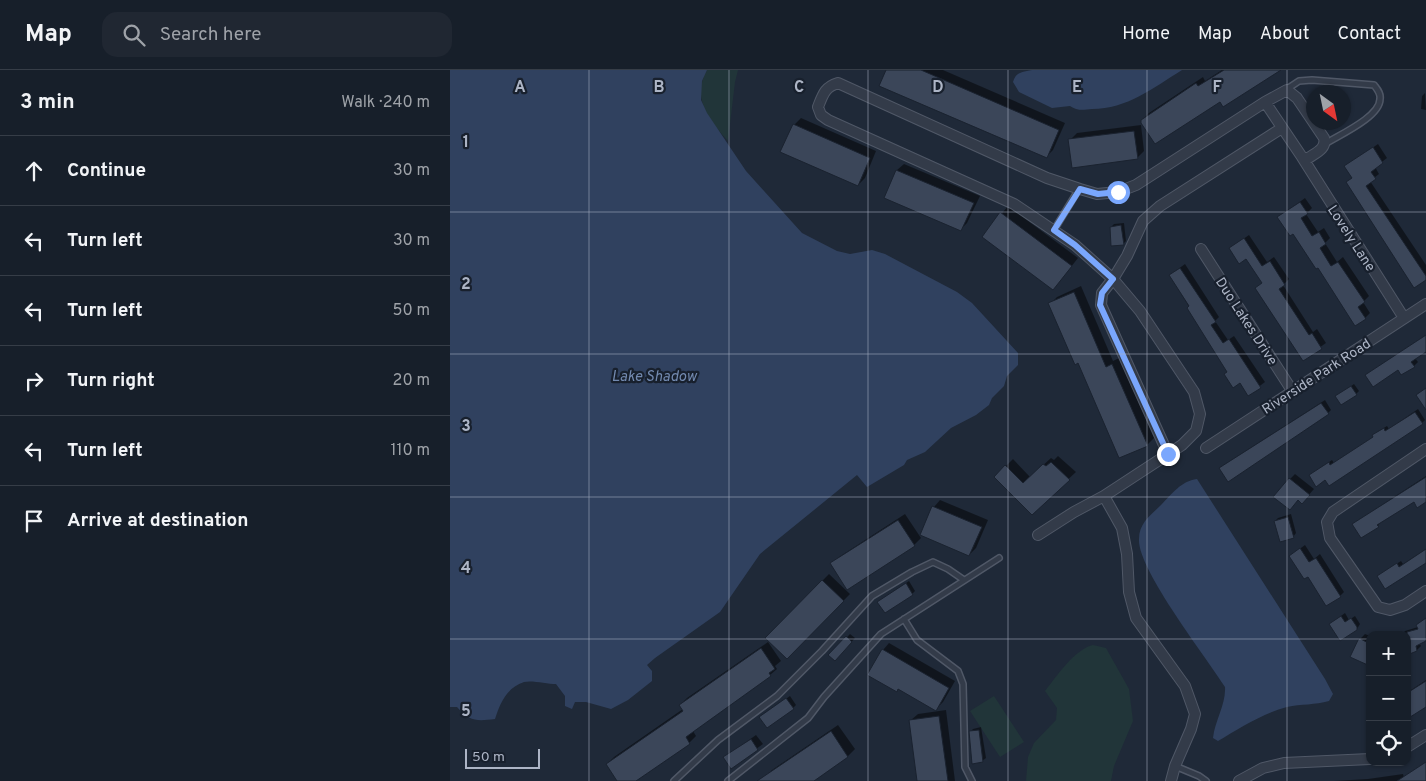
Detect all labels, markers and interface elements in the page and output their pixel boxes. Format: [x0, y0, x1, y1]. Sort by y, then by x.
search box [102, 12, 452, 57]
text: Map [25, 20, 72, 50]
icon: search [120, 21, 148, 49]
text: Search here [160, 23, 261, 47]
text: Home [1122, 23, 1170, 46]
text: Map [1198, 23, 1232, 46]
text: About [1260, 23, 1309, 46]
text: Contact [1337, 23, 1401, 46]
text: A [514, 78, 526, 98]
text: B [653, 78, 665, 98]
text: C [794, 78, 804, 98]
text: D [932, 78, 944, 98]
text: E [1072, 78, 1082, 98]
text: F [1212, 78, 1222, 98]
north arrow [1306, 85, 1351, 130]
text: 3 min [20, 89, 75, 116]
text: Walk · 240 m [341, 93, 430, 113]
text: 1 [463, 133, 469, 153]
icon: ahead [20, 157, 48, 185]
text: Continue [67, 159, 146, 183]
text: 30 m [393, 161, 430, 181]
route start [1107, 181, 1130, 204]
street label: Lovely Lane [1323, 203, 1378, 275]
icon: left [20, 227, 48, 255]
text: Turn left [67, 229, 143, 253]
text: 30 m [393, 231, 430, 251]
text: 2 [461, 275, 471, 295]
street label: Duo Lakes Drive [1211, 275, 1280, 369]
icon: left [20, 297, 48, 325]
text: Turn left [67, 299, 143, 323]
text: 50 m [393, 301, 430, 321]
street label: Riverside Park Road [1259, 336, 1374, 419]
icon: right [20, 367, 48, 395]
water label: Lake Shadow [612, 368, 698, 387]
text: Turn right [67, 369, 155, 393]
text: 20 m [393, 371, 430, 391]
text: 3 [461, 417, 471, 437]
icon: left [20, 437, 48, 465]
text: Turn left [67, 439, 143, 463]
text: 110 m [390, 441, 430, 461]
route end [1157, 443, 1180, 466]
icon: arrive [20, 507, 48, 535]
text: Arrive at destination [67, 509, 248, 533]
text: 4 [461, 559, 471, 579]
map controls [1366, 631, 1411, 766]
button: + [1366, 631, 1411, 676]
button: − [1366, 676, 1411, 721]
text: 5 [461, 702, 471, 722]
button: locate [1366, 721, 1411, 766]
scale bar [465, 746, 540, 769]
text: 50 m [472, 749, 505, 766]

